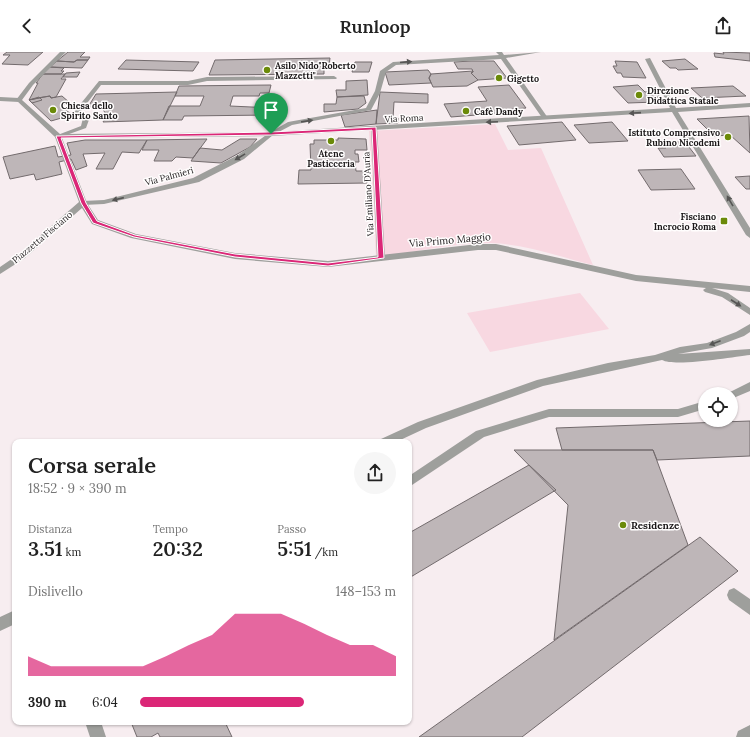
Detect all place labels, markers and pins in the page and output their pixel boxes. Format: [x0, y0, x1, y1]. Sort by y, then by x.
place label: Asilo Nido"Roberto Mazzetti" [275, 60, 356, 81]
marker: Asilo Nido"Roberto Mazzetti" [262, 65, 272, 75]
marker: Gigetto [494, 73, 504, 83]
place label: Gigetto [507, 73, 539, 84]
place label: Direzione Didattica Statale [647, 85, 719, 106]
marker: Direzione Didattica Statale [634, 90, 644, 100]
pin [254, 93, 288, 134]
place label: Chiesa dello Spirito Santo [61, 100, 118, 121]
marker: Chiesa dello Spirito Santo [48, 105, 58, 115]
marker: Cafè Dandy [461, 106, 471, 116]
place label: Cafè Dandy [474, 106, 523, 117]
place label: Istituto Comprensivo Rubino Nicodemi [628, 127, 720, 148]
marker: Istituto Comprensivo Rubino Nicodemi [723, 132, 733, 142]
marker: Atene Pasticceria [326, 136, 336, 146]
place label: Atene Pasticceria [307, 148, 355, 169]
place label: Fisciano Incrocio Roma [654, 211, 716, 232]
marker: Fisciano Incrocio Roma [719, 216, 729, 226]
place label: Residenze [631, 519, 680, 532]
marker: Residenze [618, 520, 628, 530]

